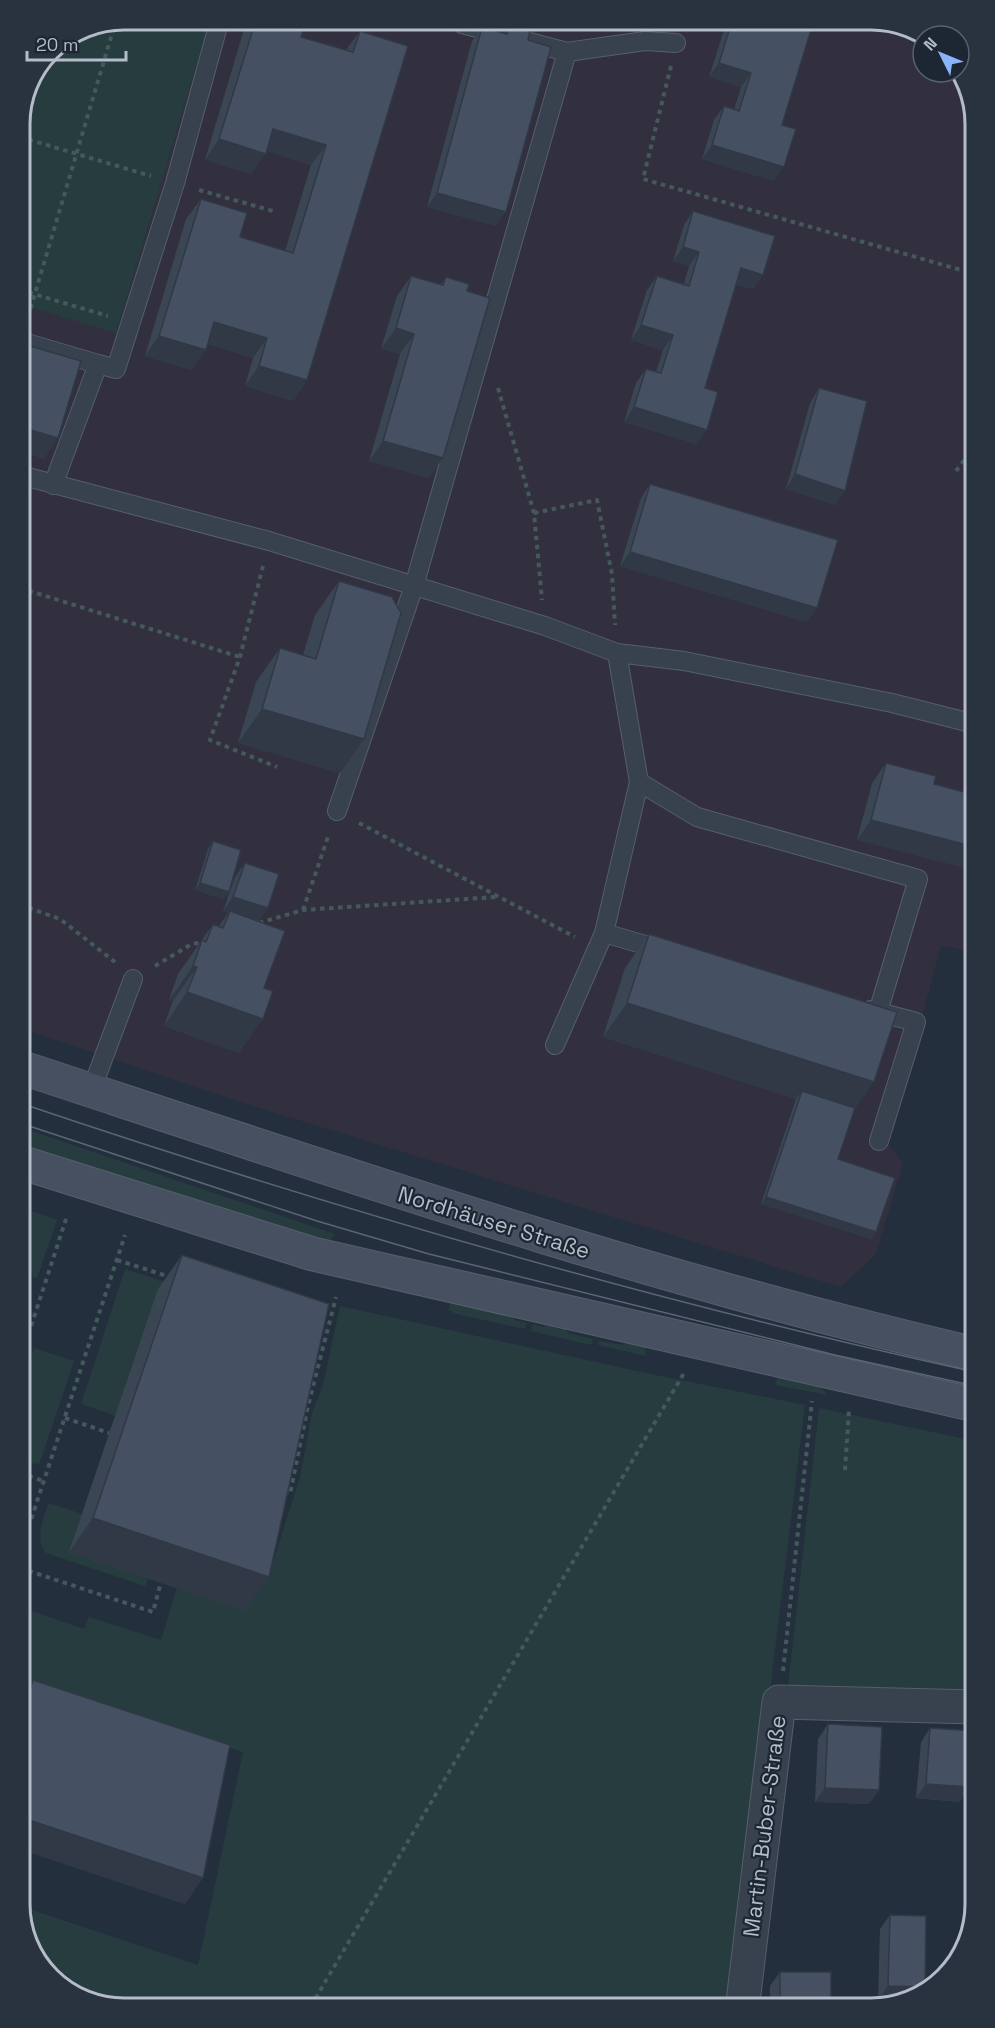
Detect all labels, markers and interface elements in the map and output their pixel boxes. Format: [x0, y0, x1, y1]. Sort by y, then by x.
scale bar [27, 24, 126, 62]
north arrow [911, 24, 971, 84]
text: 20 m [36, 33, 79, 56]
text: N [919, 33, 942, 55]
street label: Nordhäuser Straße [395, 1179, 593, 1265]
street label: Martin-Buber-Straße [737, 1714, 791, 1938]

